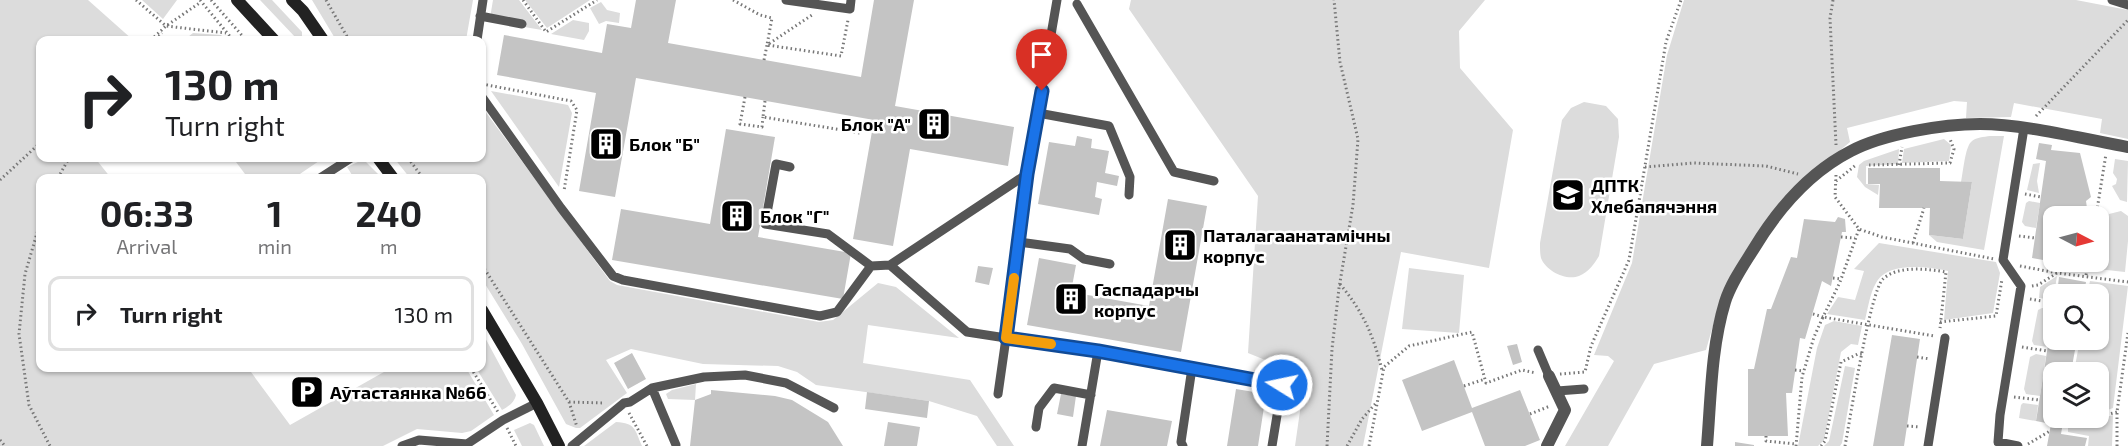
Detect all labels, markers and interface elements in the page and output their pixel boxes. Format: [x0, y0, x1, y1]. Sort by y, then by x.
pin [1016, 29, 1067, 91]
icon: arrive [1025, 38, 1058, 71]
text: 130 m [165, 58, 280, 108]
icon: right [66, 60, 144, 138]
building icon: Блок "А" [916, 106, 952, 142]
text: Turn right [165, 109, 285, 141]
place label: Блок "А" [841, 113, 911, 135]
building icon: Блок "Б" [588, 126, 624, 162]
place label: Блок "Б" [629, 133, 700, 155]
place label: ДПТК Хлебапячэння [1591, 174, 1717, 217]
school or university icon: ДПТК Хлебапячэння [1550, 177, 1586, 213]
text: 06:33 [100, 191, 194, 234]
text: 1 [267, 191, 283, 234]
text: 240 [356, 191, 422, 234]
building icon: Блок "Г" [719, 198, 755, 234]
place label: Блок "Г" [760, 205, 829, 227]
north arrow [2043, 206, 2109, 272]
map controls [2043, 206, 2109, 428]
place label: Паталагаанатамічны корпус [1203, 224, 1391, 267]
building icon: Паталагаанатамічны корпус [1162, 227, 1198, 263]
text: Arrival [116, 234, 177, 258]
text: min [258, 234, 292, 258]
text: m [380, 234, 398, 258]
place label: Гаспадарчы корпус [1094, 278, 1199, 321]
building icon: Гаспадарчы корпус [1053, 281, 1089, 317]
button: search [2043, 284, 2109, 350]
icon: right [69, 297, 102, 330]
text: Turn right [120, 301, 222, 327]
text: 130 m [395, 301, 453, 327]
position arrow [1250, 353, 1314, 417]
button: layers [2043, 362, 2109, 428]
parking icon: Аўтастаянка №66 [289, 374, 325, 410]
place label: Аўтастаянка №66 [330, 381, 487, 403]

